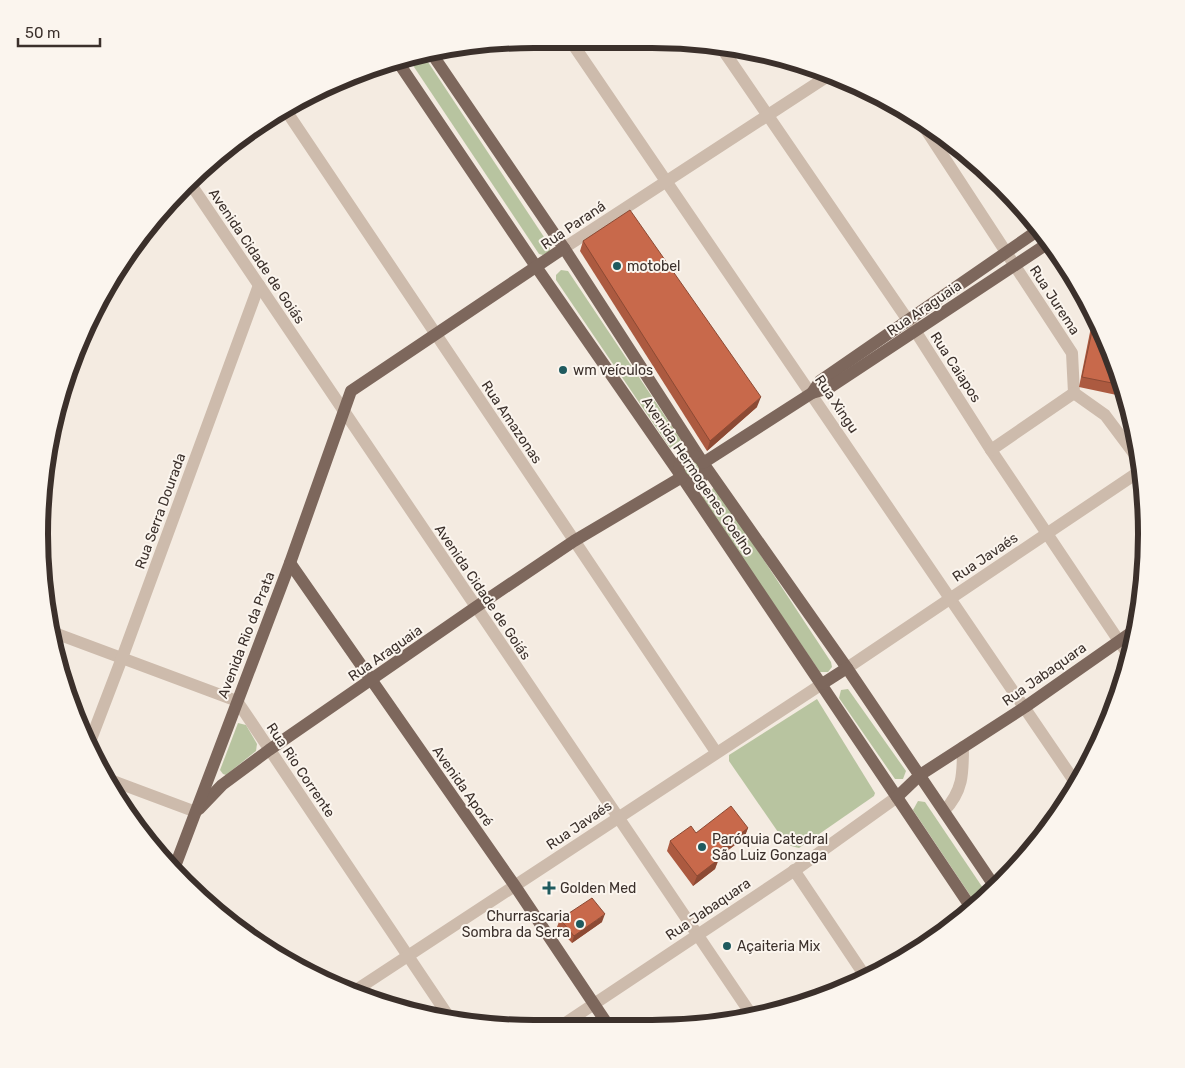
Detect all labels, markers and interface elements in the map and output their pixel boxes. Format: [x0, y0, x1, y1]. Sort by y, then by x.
scale bar [18, 15, 100, 47]
text: 50 m [25, 24, 60, 42]
street label: Avenida Cidade de Goiás [205, 185, 308, 327]
street label: Rua Paraná [538, 198, 609, 253]
place label: motobel [627, 258, 681, 275]
marker: motobel [611, 260, 623, 272]
street label: Rua Jurema [1026, 262, 1083, 338]
street label: Rua Araguaia [884, 277, 965, 340]
street label: Rua Caiapos [927, 329, 985, 406]
place label: wm veículos [573, 362, 653, 379]
marker: wm veículos [557, 364, 569, 376]
street label: Rua Xingu [811, 372, 862, 437]
street label: Rua Amazonas [478, 378, 546, 467]
street label: Avenida Hermogenes Coelho [638, 394, 757, 559]
street label: Rua Serra Dourada [132, 451, 189, 571]
street label: Avenida Cidade de Goiás [431, 521, 534, 663]
street label: Rua Javaés [949, 529, 1021, 586]
street label: Avenida Rio da Prata [214, 569, 278, 701]
street label: Rua Araguaia [345, 622, 426, 685]
street label: Rua Jabaquara [999, 639, 1090, 710]
street label: Rua Rio Corrente [263, 720, 339, 821]
street label: Avenida Aporé [429, 743, 497, 830]
street label: Rua Javaés [543, 797, 615, 854]
place label: Paróquia Catedral São Luiz Gonzaga [712, 831, 828, 864]
marker: Paróquia Catedral São Luiz Gonzaga [696, 841, 708, 853]
street label: Rua Jabaquara [663, 875, 754, 944]
place label: Golden Med [560, 880, 636, 897]
marker: Golden Med [542, 881, 556, 895]
place label: Churrascaria Sombra da Serra [462, 908, 570, 941]
marker: Churrascaria Sombra da Serra [574, 918, 586, 930]
place label: Açaiteria Mix [737, 938, 821, 955]
marker: Açaiteria Mix [721, 940, 733, 952]

